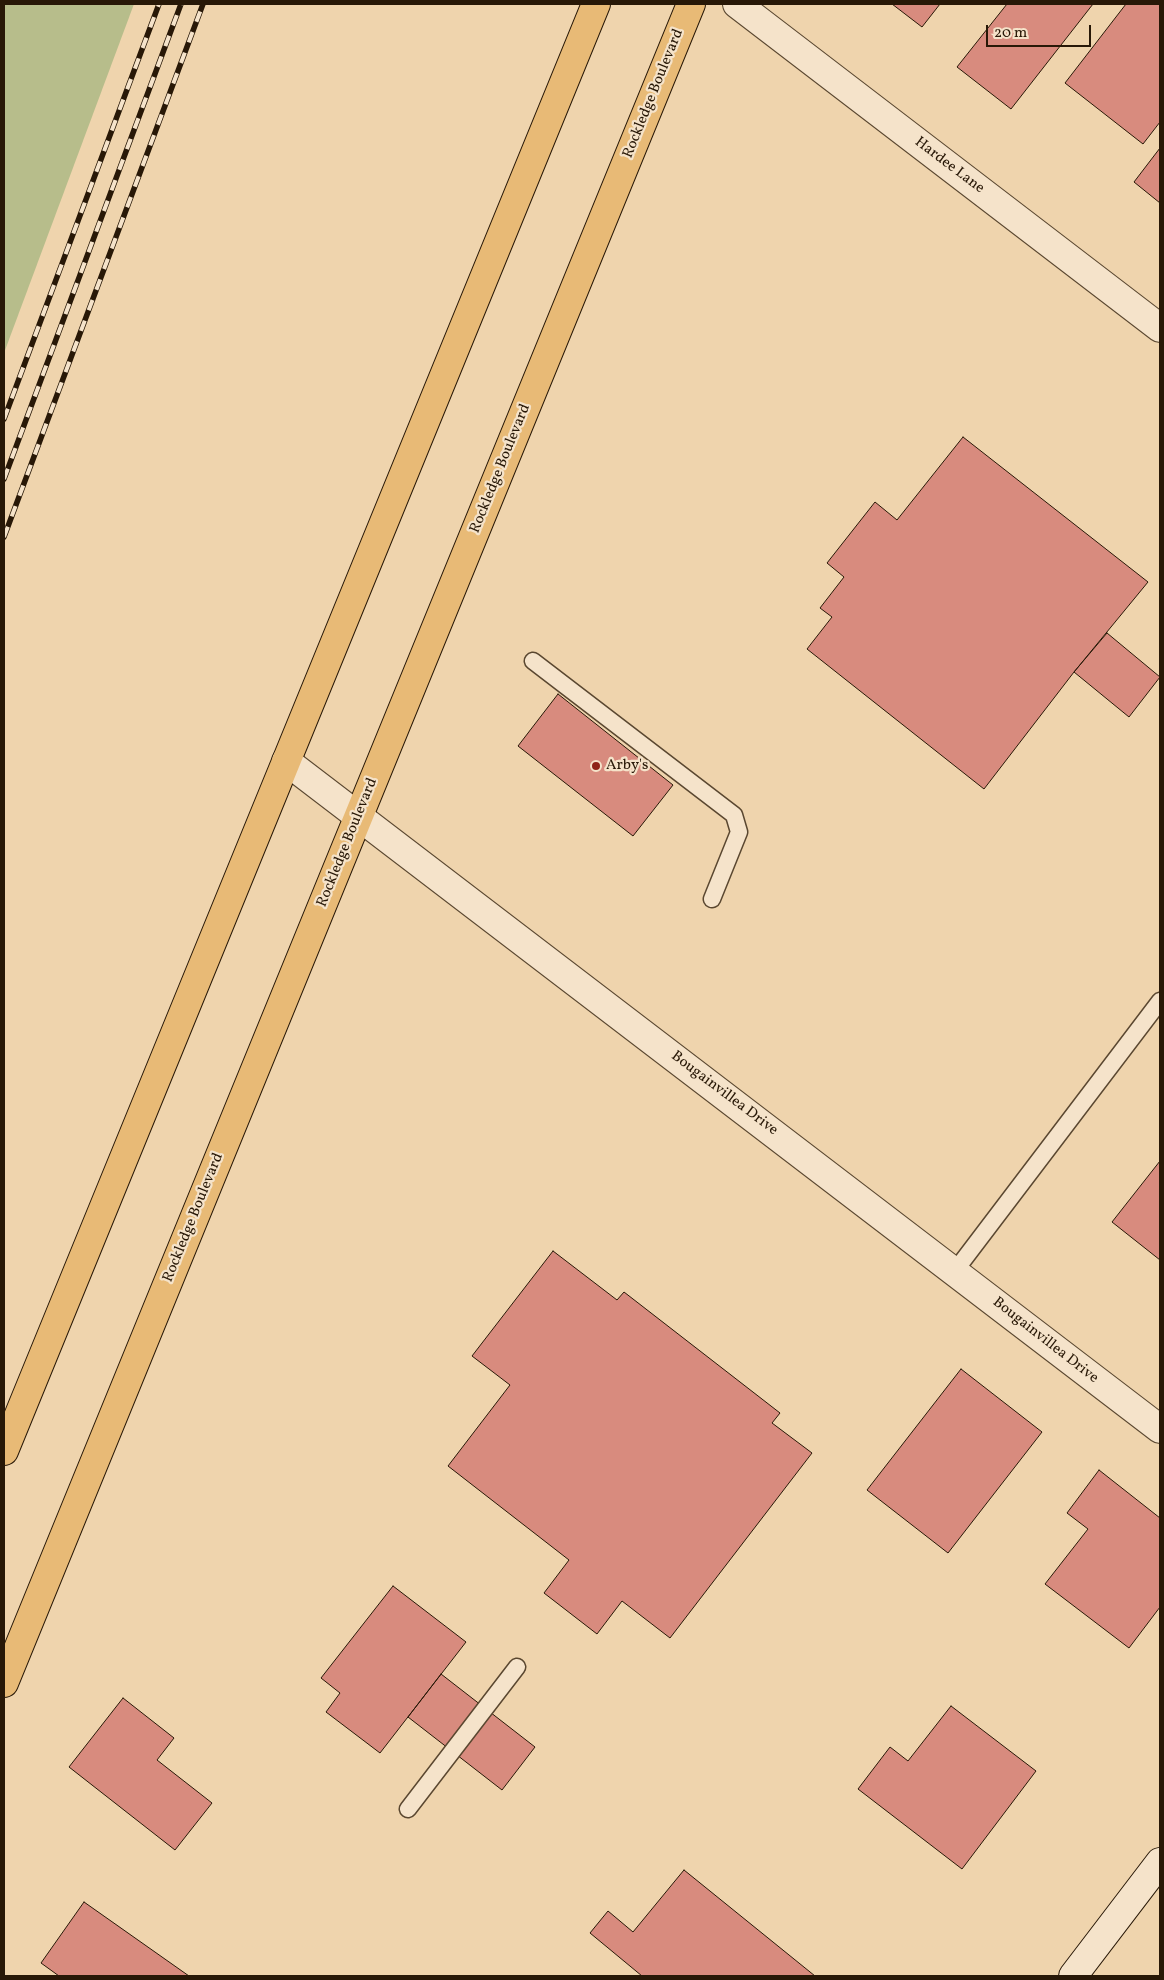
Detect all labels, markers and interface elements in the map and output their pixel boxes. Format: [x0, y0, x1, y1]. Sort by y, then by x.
scale bar [989, 15, 1094, 47]
text: 20 m [994, 23, 1027, 44]
street label: Rockledge Boulevard [620, 27, 688, 161]
street label: Hardee Lane [911, 134, 987, 198]
street label: Rockledge Boulevard [467, 402, 535, 536]
place label: Arby's [606, 757, 648, 775]
marker: Arby's [590, 760, 602, 772]
street label: Rockledge Boulevard [314, 776, 382, 910]
street label: Bougainvillea Drive [667, 1048, 781, 1140]
street label: Rockledge Boulevard [160, 1151, 228, 1285]
street label: Bougainvillea Drive [988, 1294, 1102, 1388]

